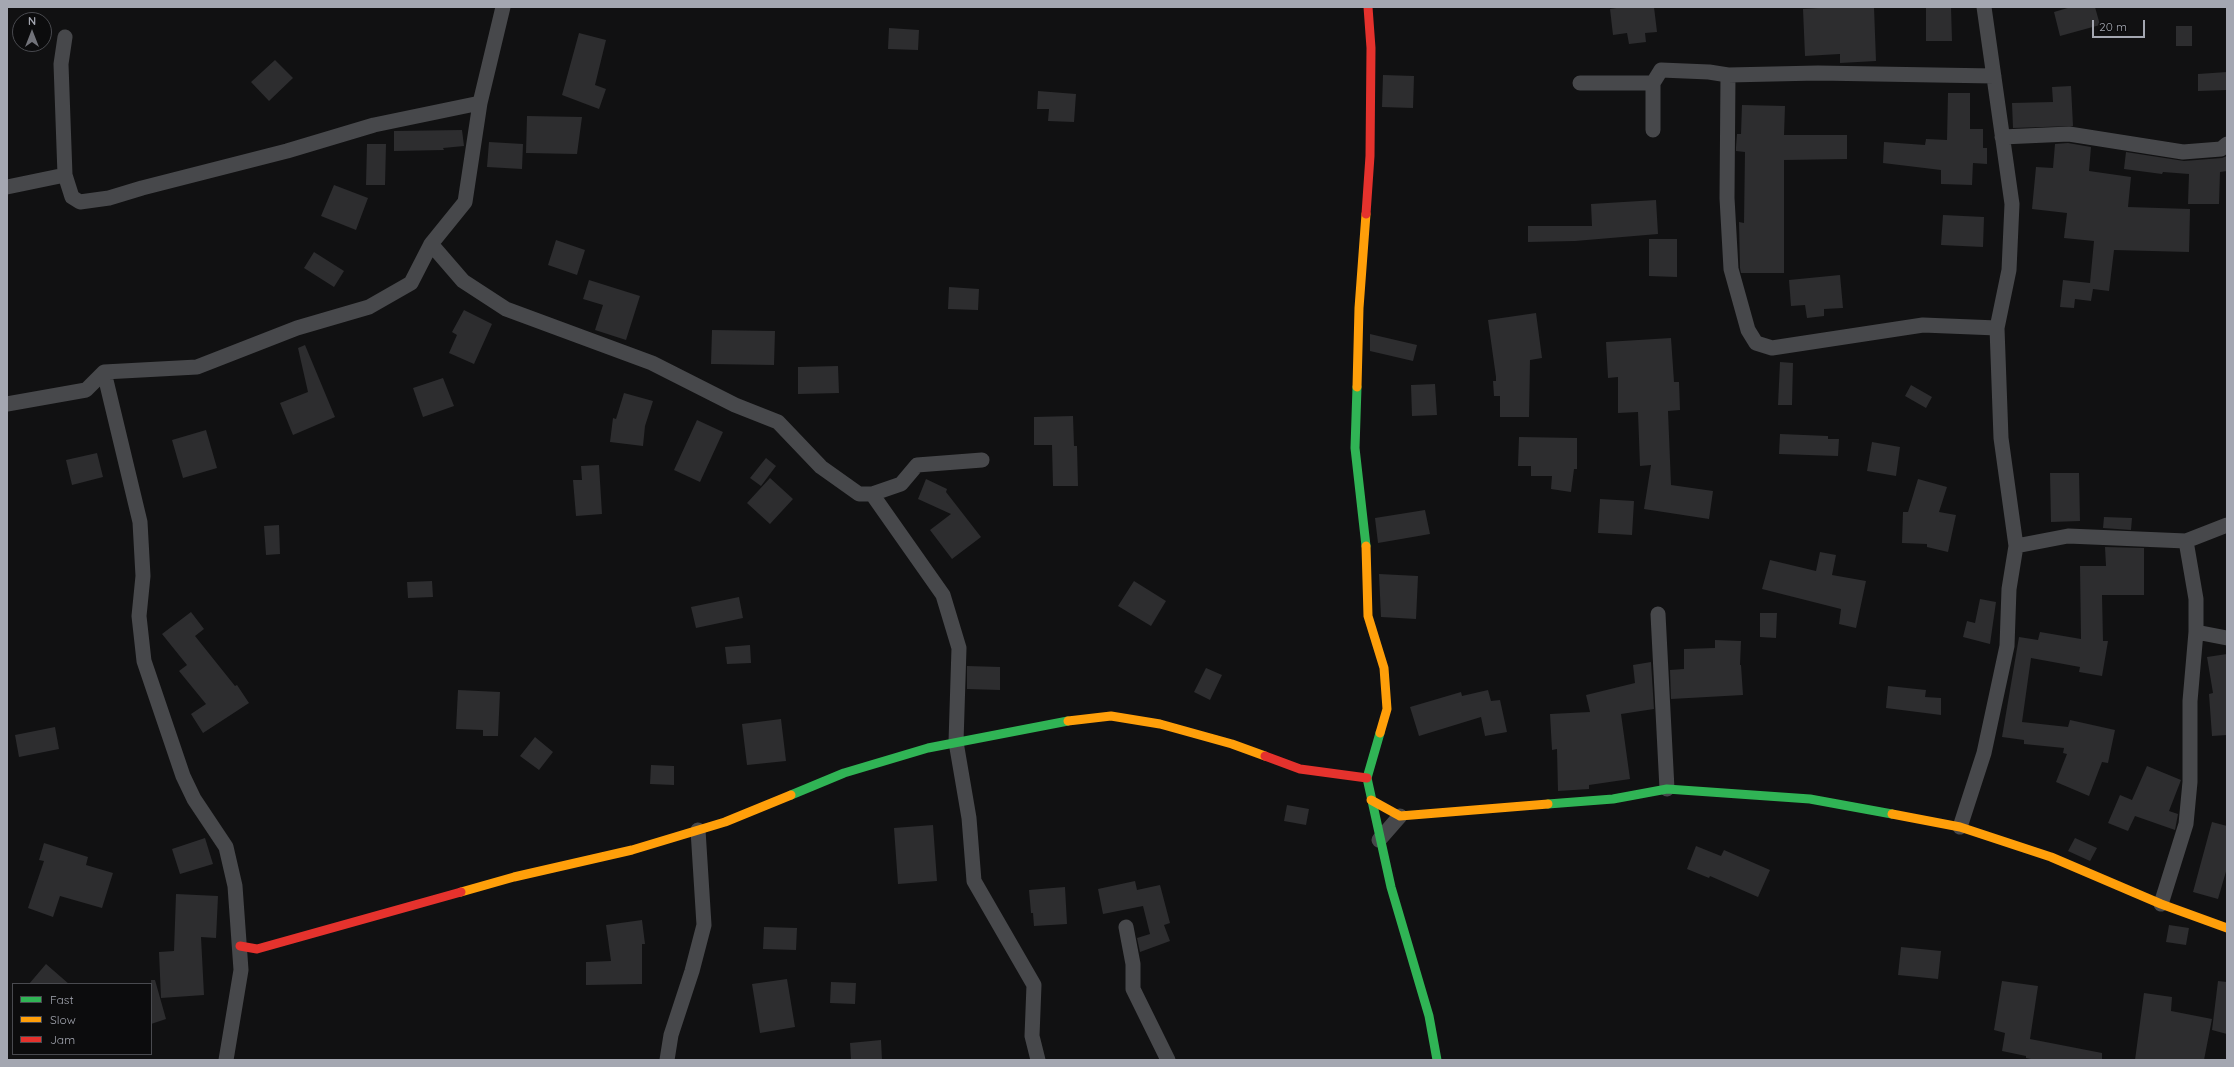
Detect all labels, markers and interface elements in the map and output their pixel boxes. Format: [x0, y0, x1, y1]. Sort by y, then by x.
north arrow [12, 12, 52, 52]
scale bar [2094, 12, 2147, 38]
text: N [28, 14, 36, 28]
text: 20 m [2099, 19, 2127, 34]
legend [12, 983, 152, 1055]
text: Fast [50, 992, 74, 1007]
text: Slow [50, 1012, 76, 1027]
text: Jam [50, 1032, 75, 1047]

